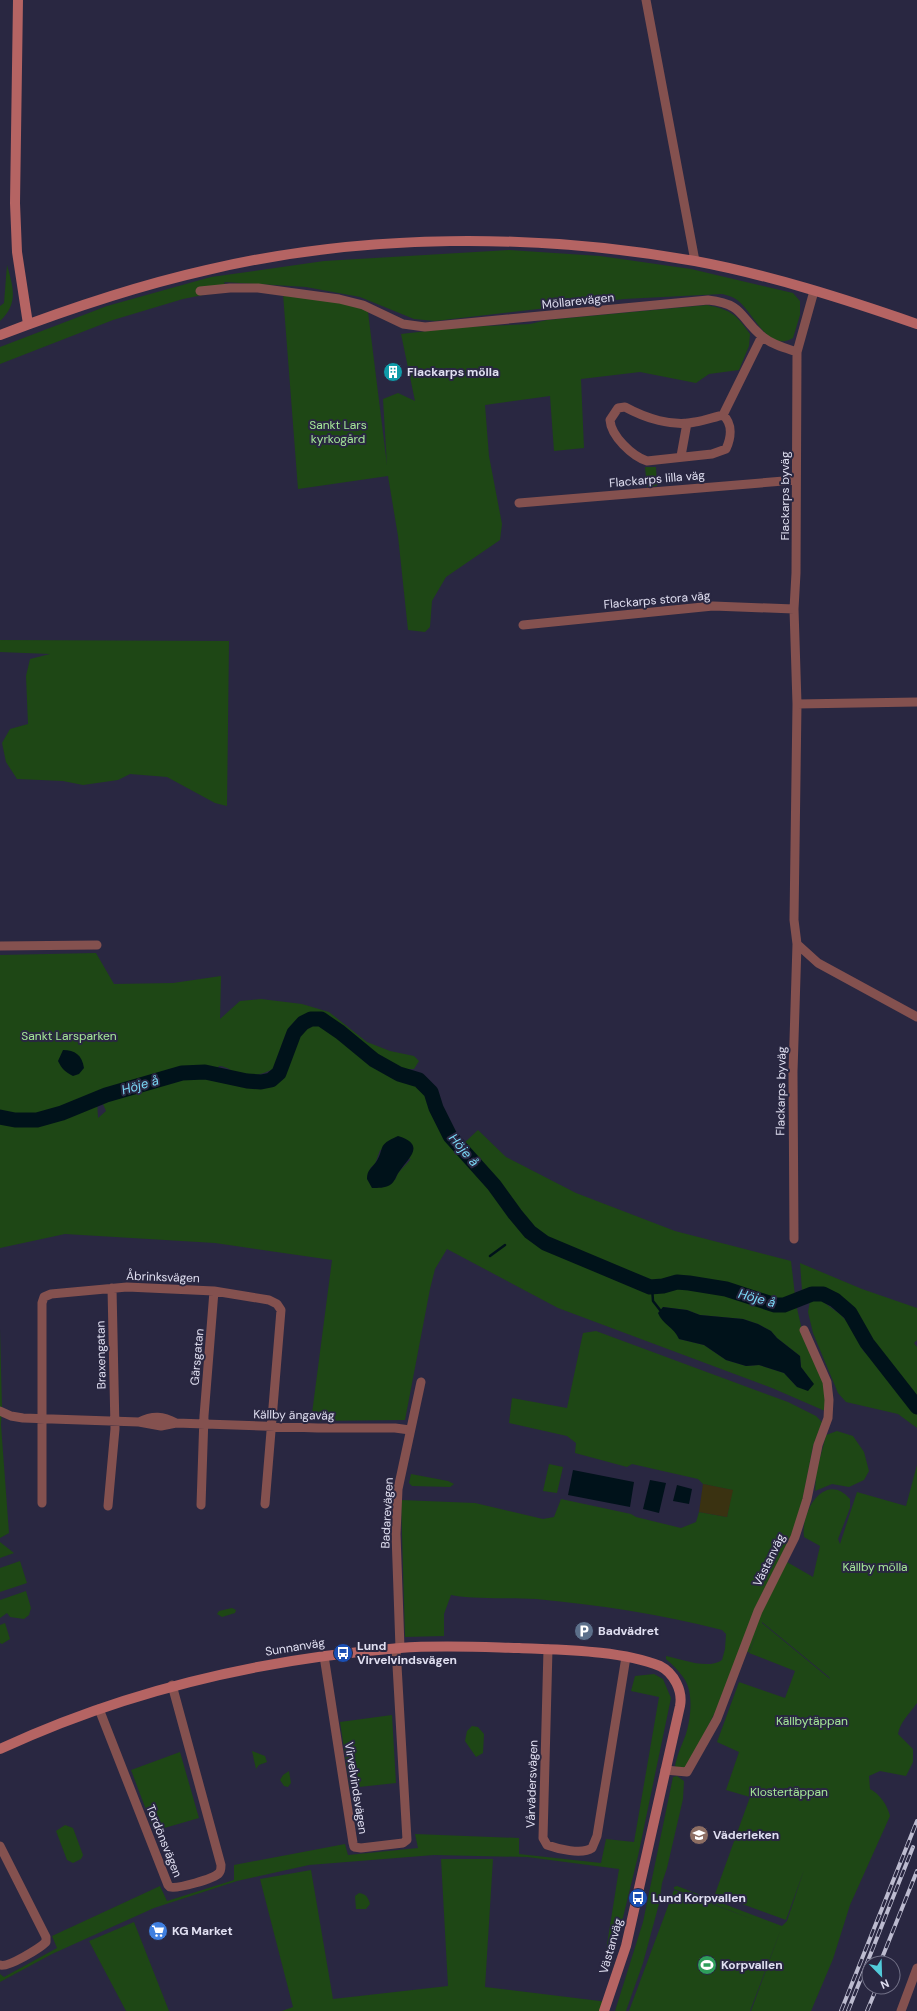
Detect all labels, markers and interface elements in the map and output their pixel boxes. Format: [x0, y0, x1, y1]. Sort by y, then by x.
street label: Möllarevägen [541, 289, 615, 313]
building icon: Flackarps mölla [382, 361, 404, 383]
place label: Flackarps mölla [407, 364, 499, 380]
park label: Sankt Lars kyrkogård [309, 417, 367, 447]
street label: Flackarps byväg [777, 451, 793, 541]
street label: Flackarps lilla väg [608, 467, 706, 491]
street label: Flackarps stora väg [603, 587, 711, 613]
park label: Sankt Larsparken [21, 1028, 117, 1044]
street label: Flackarps byväg [772, 1046, 790, 1136]
water label: Höje å [119, 1072, 161, 1098]
water label: Höje å [445, 1130, 483, 1170]
street label: Åbrinksvägen [126, 1268, 200, 1286]
water label: Höje å [736, 1285, 778, 1311]
street label: Braxengatan [92, 1320, 110, 1390]
street label: Gärsgatan [187, 1328, 207, 1386]
street label: Källby ängaväg [253, 1406, 335, 1424]
street label: Badarevägen [377, 1477, 397, 1549]
street label: Västanväg [749, 1531, 789, 1589]
park label: Källby mölla [842, 1559, 908, 1575]
parking icon: Badvädret [573, 1620, 595, 1642]
place label: Badvädret [598, 1623, 659, 1639]
street label: Sunnanväg [264, 1634, 326, 1660]
place label: Lund Virvelvindsvägen [357, 1638, 457, 1668]
bus stop icon: Lund Virvelvindsvägen [332, 1642, 354, 1664]
park label: Källbytäppan [776, 1713, 848, 1729]
street label: Vårvädersvägen [522, 1740, 542, 1828]
street label: Virvelvindsvägen [341, 1741, 371, 1835]
park label: Klostertäppan [750, 1784, 828, 1800]
street label: Tordönsvägen [142, 1802, 186, 1880]
school or university icon: Väderleken [688, 1824, 710, 1846]
place label: Väderleken [713, 1827, 779, 1843]
bus stop icon: Lund Korpvallen [627, 1887, 649, 1909]
place label: Lund Korpvallen [652, 1890, 746, 1906]
street label: Västanväg [595, 1916, 627, 1976]
supermarket icon: KG Market [147, 1920, 169, 1942]
place label: KG Market [172, 1923, 233, 1939]
sports icon: Korpvallen [696, 1954, 718, 1976]
north arrow [861, 1955, 901, 1995]
place label: Korpvallen [721, 1957, 783, 1973]
text: N [878, 1976, 891, 1992]

